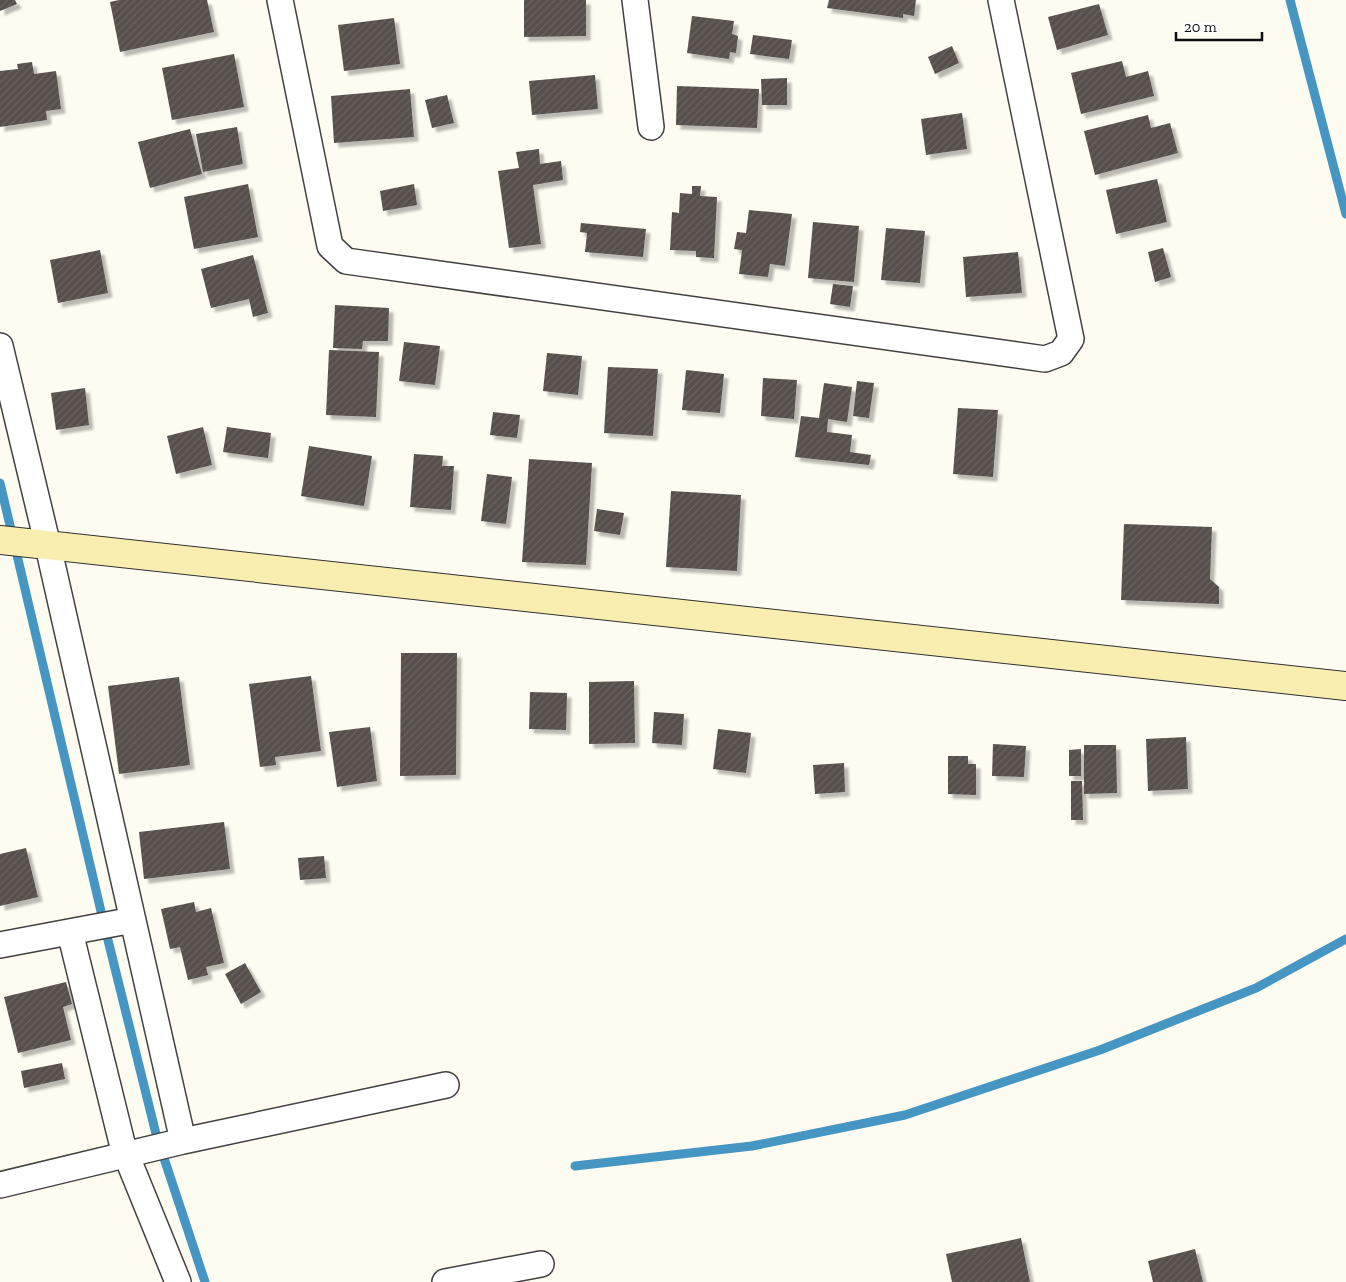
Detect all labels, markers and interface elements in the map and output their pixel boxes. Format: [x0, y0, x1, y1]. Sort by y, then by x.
scale bar [1176, 10, 1262, 42]
text: 20 m [1184, 18, 1217, 36]

